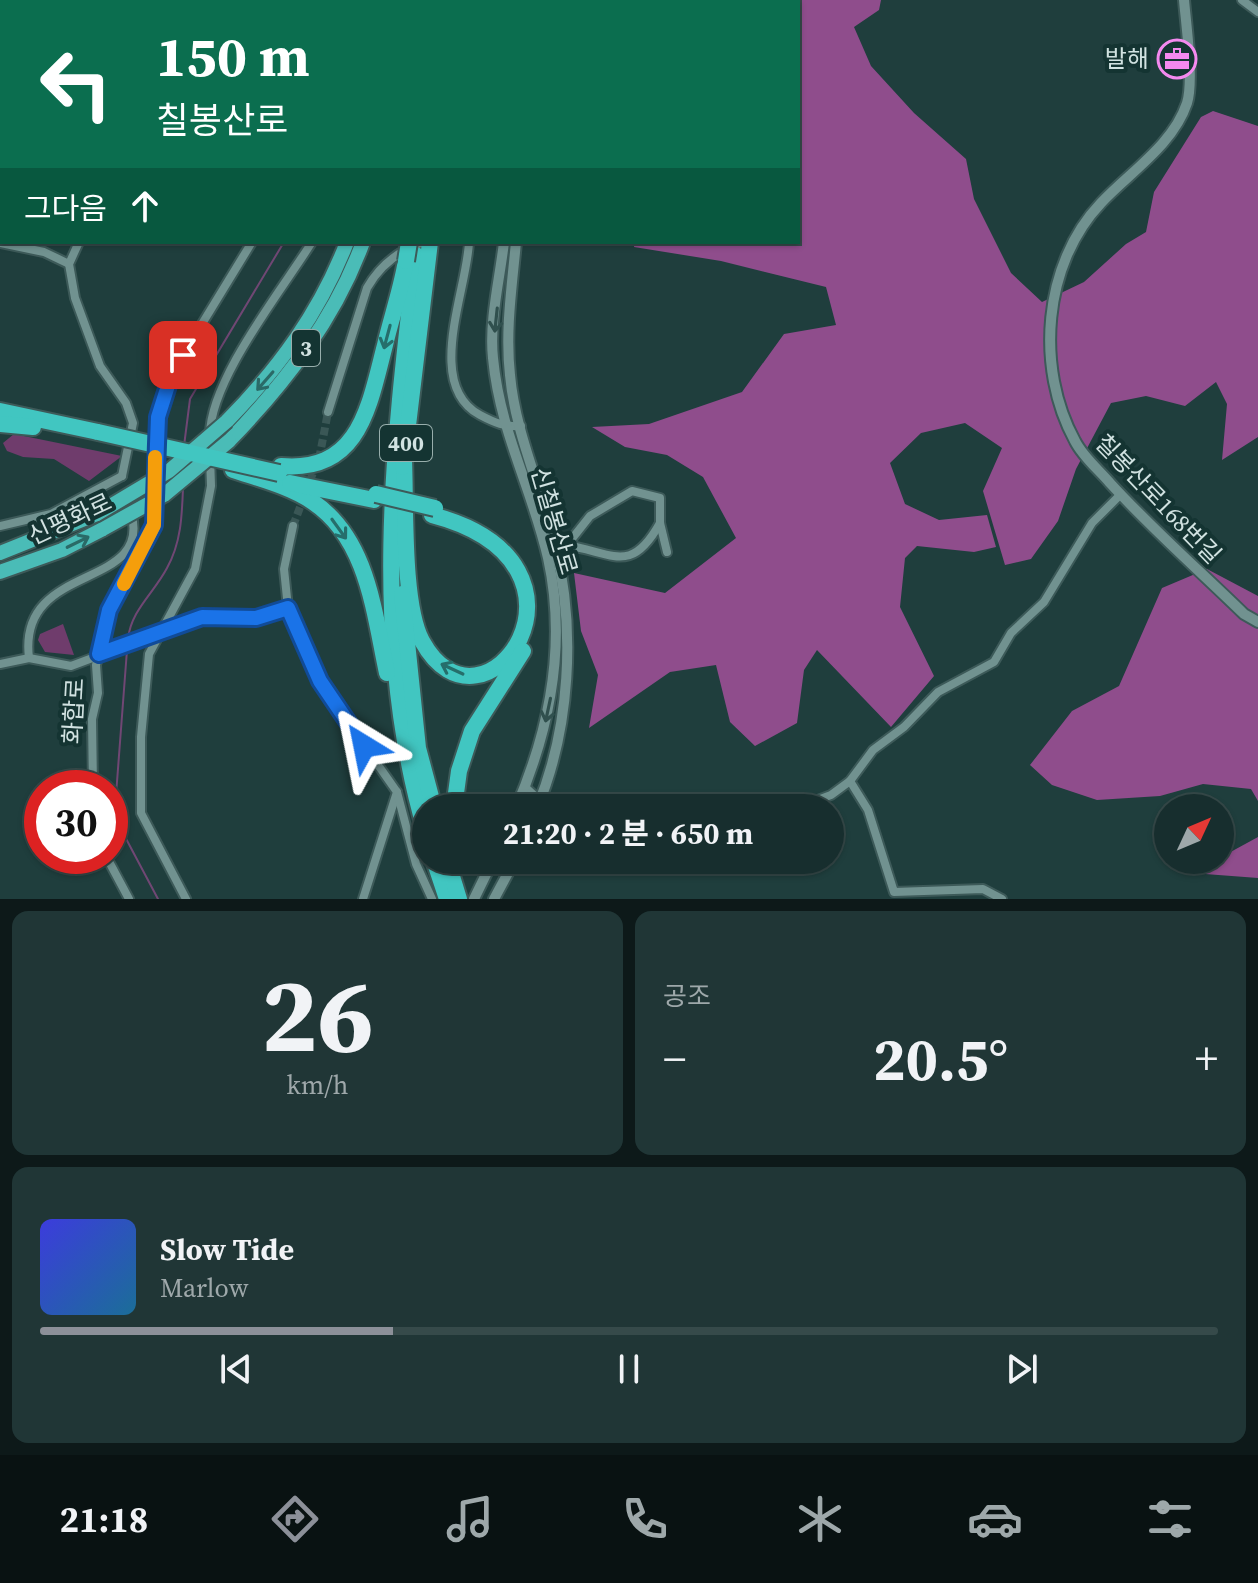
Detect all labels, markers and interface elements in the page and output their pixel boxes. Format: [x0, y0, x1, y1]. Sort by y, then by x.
text: 150 m [156, 18, 310, 95]
icon: left [24, 32, 128, 136]
office icon: 발해 [1156, 38, 1198, 80]
place label: 발해 [1105, 42, 1149, 75]
text: 칠봉산로 [156, 96, 288, 145]
icon: ahead [123, 184, 167, 228]
text: 그다음 [24, 188, 107, 229]
one-way arrow [488, 306, 503, 332]
pin [149, 321, 217, 389]
one-way arrow [378, 323, 393, 349]
road number: 3 [292, 330, 320, 366]
icon: arrive [161, 333, 205, 377]
one-way arrow [256, 370, 274, 390]
road number: 400 [380, 425, 432, 461]
street label: 칠봉산로168번길 [1088, 427, 1229, 571]
street label: 신칠봉산로 [523, 463, 586, 578]
street label: 신평화로 [23, 485, 117, 552]
one-way arrow [330, 518, 347, 539]
one-way arrow [66, 534, 90, 549]
one-way arrow [441, 661, 464, 676]
street label: 화합로 [55, 677, 92, 745]
one-way arrow [540, 697, 555, 722]
position arrow [322, 704, 406, 788]
speed limit sign: 30 [24, 770, 128, 874]
north arrow [1154, 794, 1234, 874]
map controls [1154, 794, 1234, 874]
text: 21:20 · 2 분 · 650 m [503, 813, 753, 854]
text: 26 [261, 943, 374, 1086]
text: 공조 [663, 978, 711, 1014]
text: 20.5° [873, 1018, 1008, 1100]
text: − [663, 1028, 686, 1089]
text: + [1195, 1028, 1218, 1089]
text: km/h [287, 1067, 348, 1103]
text: Slow Tide [160, 1229, 294, 1270]
text: Marlow [160, 1270, 249, 1306]
icon: previous [214, 1347, 258, 1391]
icon: pause [607, 1347, 651, 1391]
icon: next [1000, 1347, 1044, 1391]
icon: directions [267, 1491, 323, 1547]
icon: music [442, 1491, 498, 1547]
icon: phone [617, 1491, 673, 1547]
icon: climate [792, 1491, 848, 1547]
icon: car [967, 1491, 1023, 1547]
icon: filters [1142, 1491, 1198, 1547]
text: 21:18 [60, 1495, 148, 1544]

